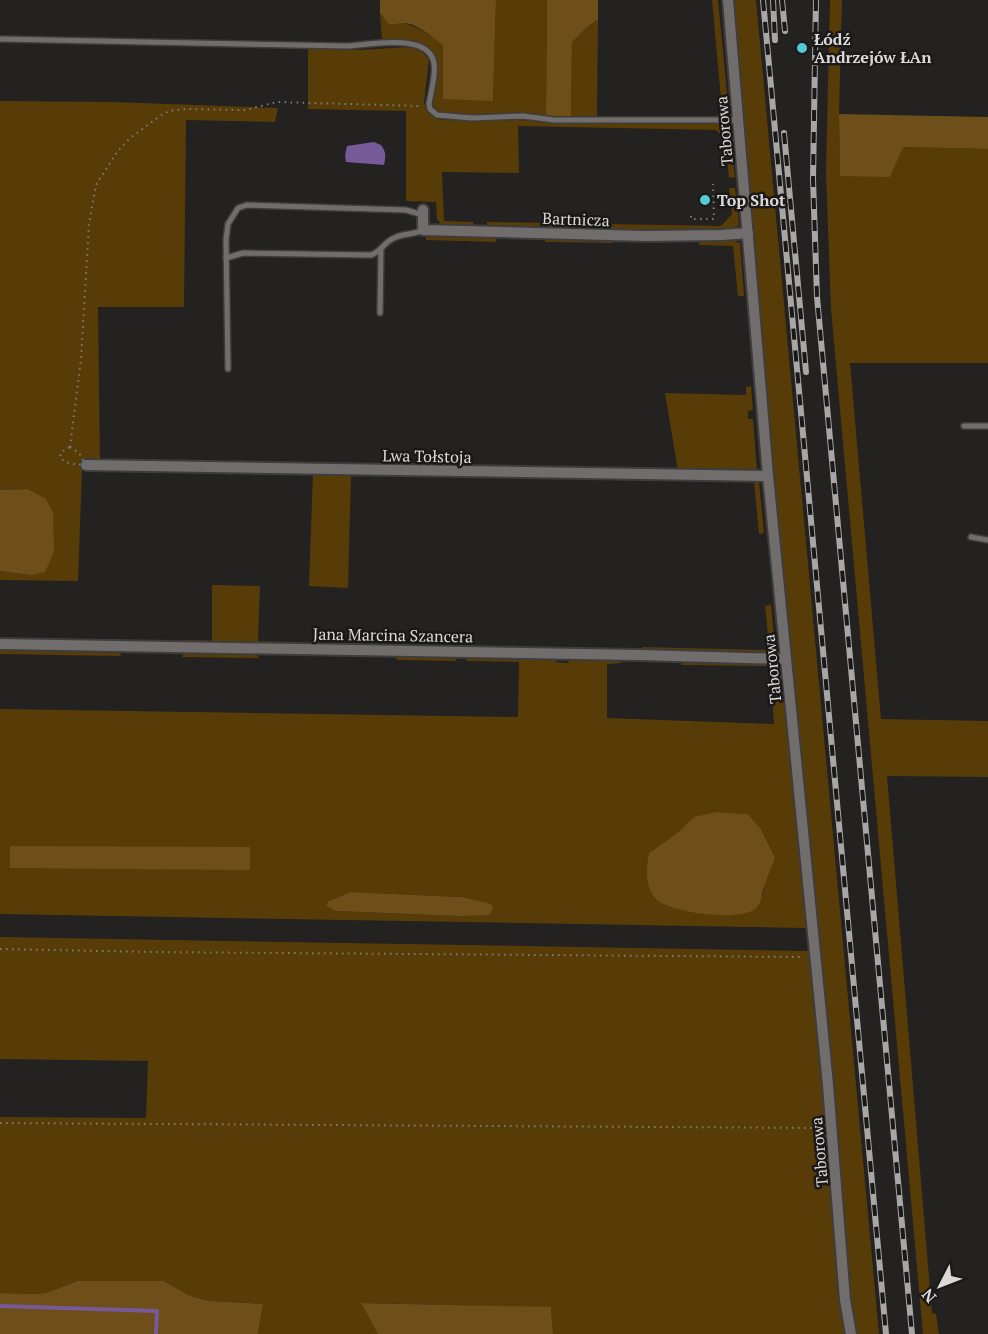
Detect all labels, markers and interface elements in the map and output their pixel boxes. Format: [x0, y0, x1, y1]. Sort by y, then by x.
place label: Łódź Andrzejów ŁAn [814, 28, 932, 68]
marker: Łódź Andrzejów ŁAn [795, 41, 809, 55]
street label: Taborowa [710, 95, 738, 167]
place label: Top Shot [717, 189, 786, 211]
marker: Top Shot [698, 193, 712, 207]
street label: Bartnicza [542, 207, 610, 231]
street label: Lwa Tołstoja [382, 444, 472, 468]
street label: Jana Marcina Szancera [313, 623, 473, 647]
street label: Taborowa [757, 633, 787, 705]
street label: Taborowa [805, 1116, 833, 1188]
north arrow [910, 1256, 970, 1316]
text: N [917, 1284, 941, 1308]

